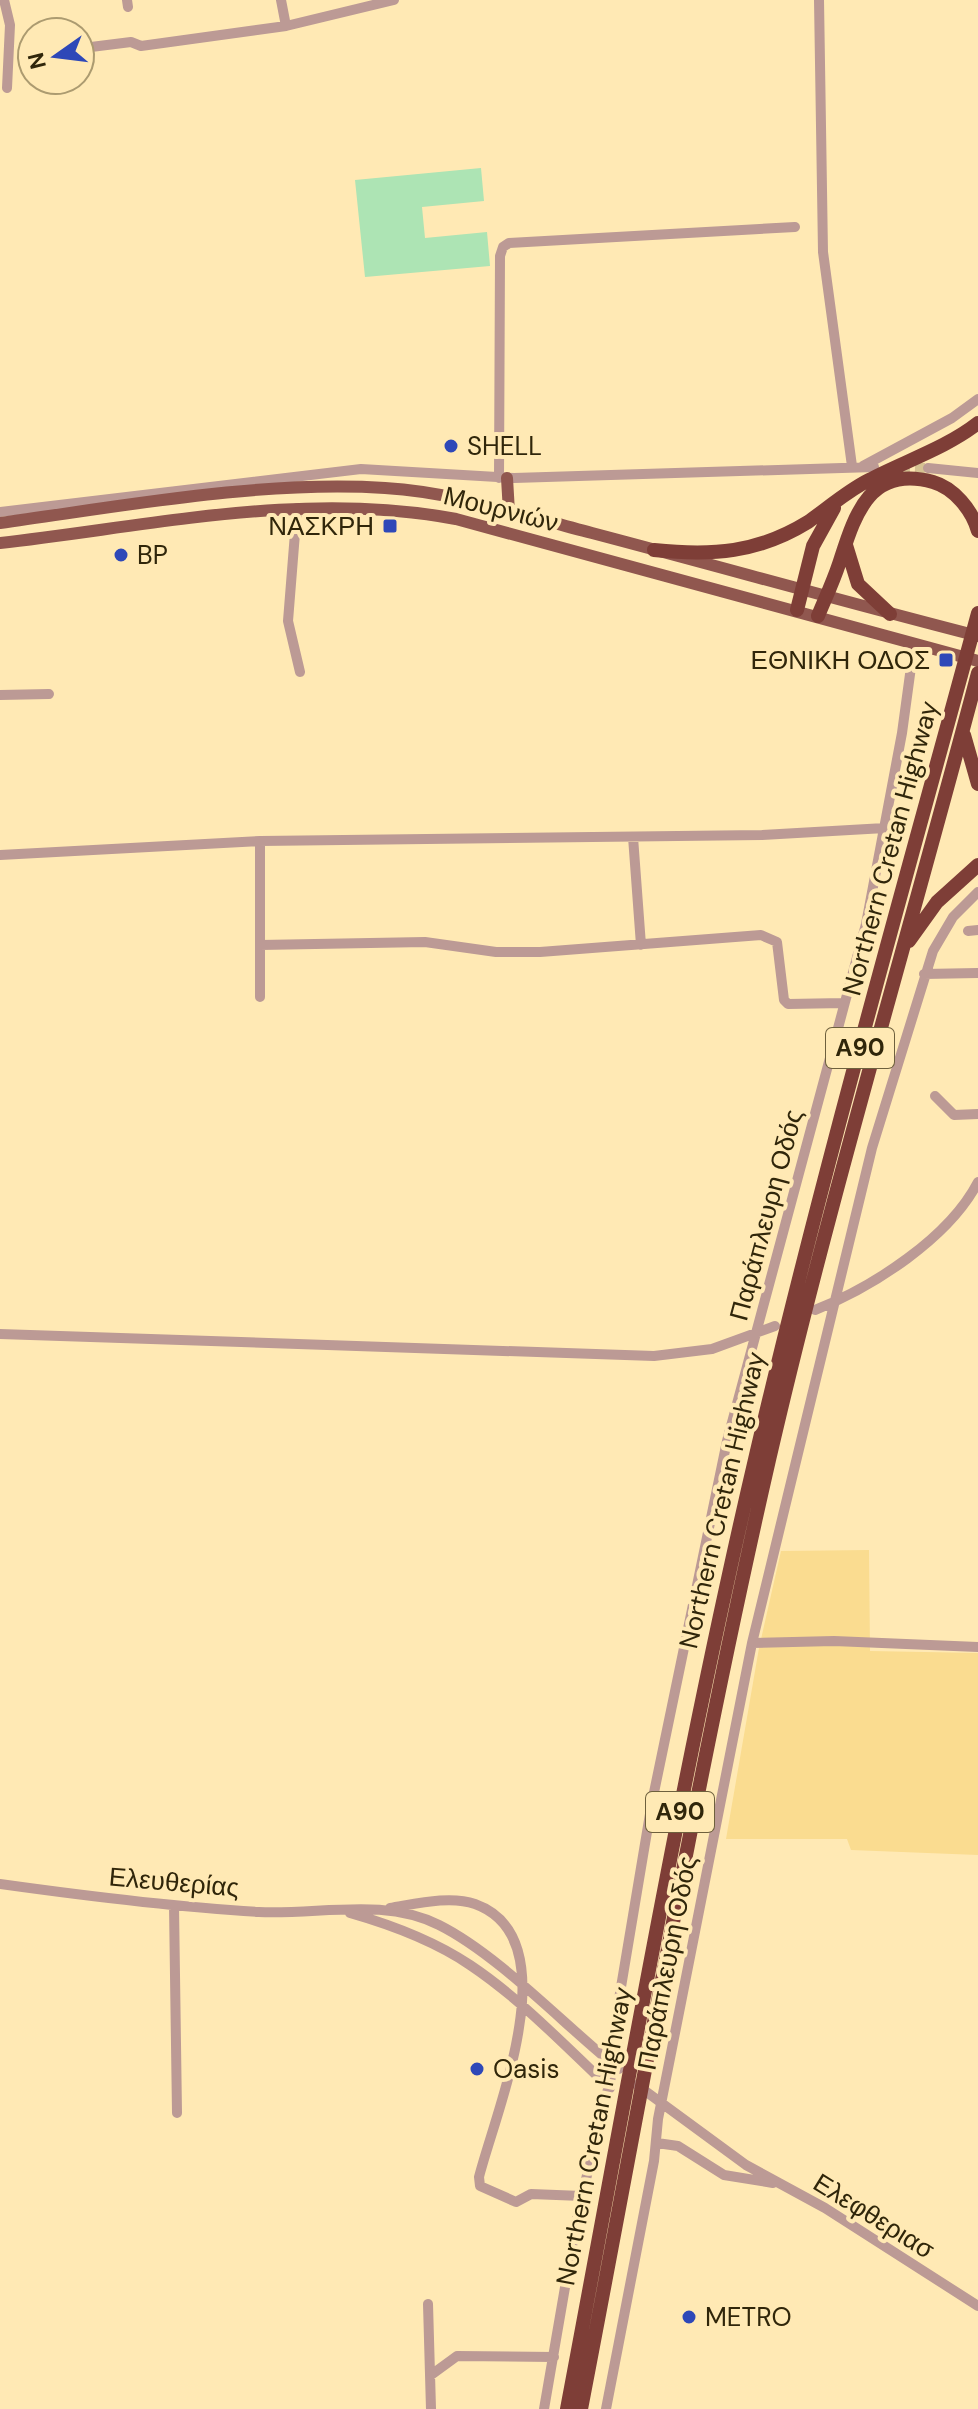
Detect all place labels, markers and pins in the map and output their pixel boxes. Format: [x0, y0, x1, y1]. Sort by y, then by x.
place label: SHELL [467, 429, 542, 463]
marker: SHELL [442, 437, 460, 455]
place label: ΝΑΣΚΡΗ [268, 509, 374, 543]
marker: ΝΑΣΚΡΗ [381, 517, 399, 535]
place label: BP [137, 538, 168, 572]
marker: BP [112, 546, 130, 564]
place label: ΕΘΝΙΚΗ ΟΔΟΣ [751, 643, 930, 677]
marker: ΕΘΝΙΚΗ ΟΔΟΣ [937, 651, 955, 669]
place label: Oasis [493, 2052, 560, 2086]
marker: Oasis [468, 2060, 486, 2078]
place label: METRO [705, 2300, 792, 2334]
marker: METRO [680, 2308, 698, 2326]

